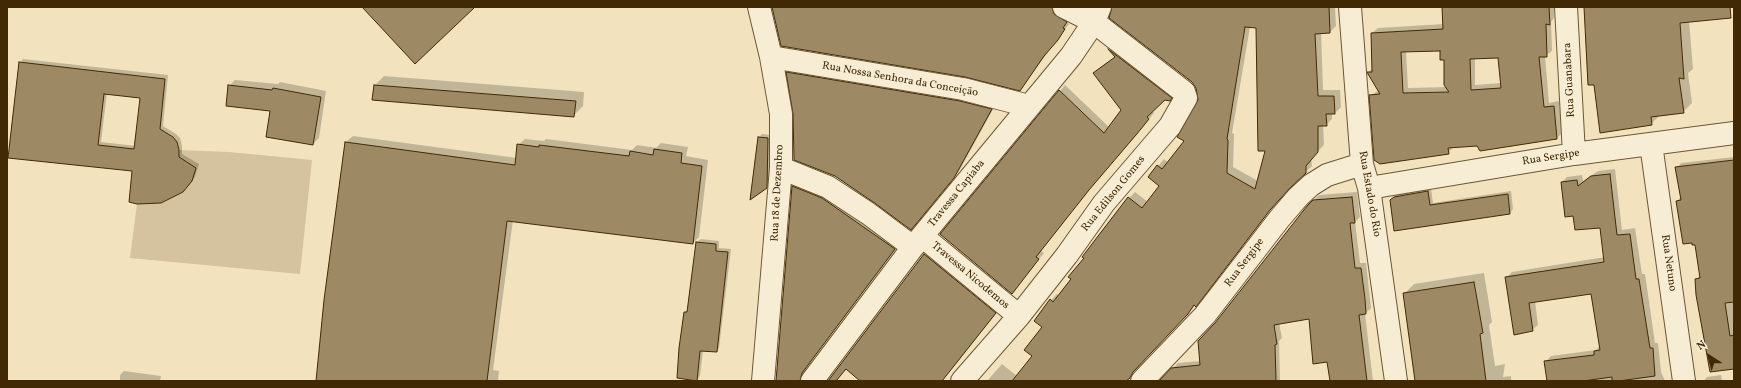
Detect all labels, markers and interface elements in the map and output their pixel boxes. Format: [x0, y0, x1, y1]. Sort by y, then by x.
street label: Rua Guanabara [1561, 42, 1579, 118]
street label: Rua Nossa Senhora da Conceição [821, 60, 979, 100]
street label: Rua 18 de Dezembro [769, 144, 787, 242]
street label: Rua Sergipe [1521, 147, 1581, 169]
street label: Rua Estado do Rio [1355, 150, 1383, 238]
street label: Rua Edilson Gomes [1079, 153, 1149, 235]
street label: Travessa Capiaba [926, 158, 988, 230]
street label: Rua Netuno [1657, 234, 1679, 292]
street label: Rua Sergipe [1222, 236, 1268, 290]
street label: Travessa Nicodemos [928, 240, 1012, 312]
north arrow [1689, 336, 1729, 376]
text: N [1694, 337, 1709, 354]

